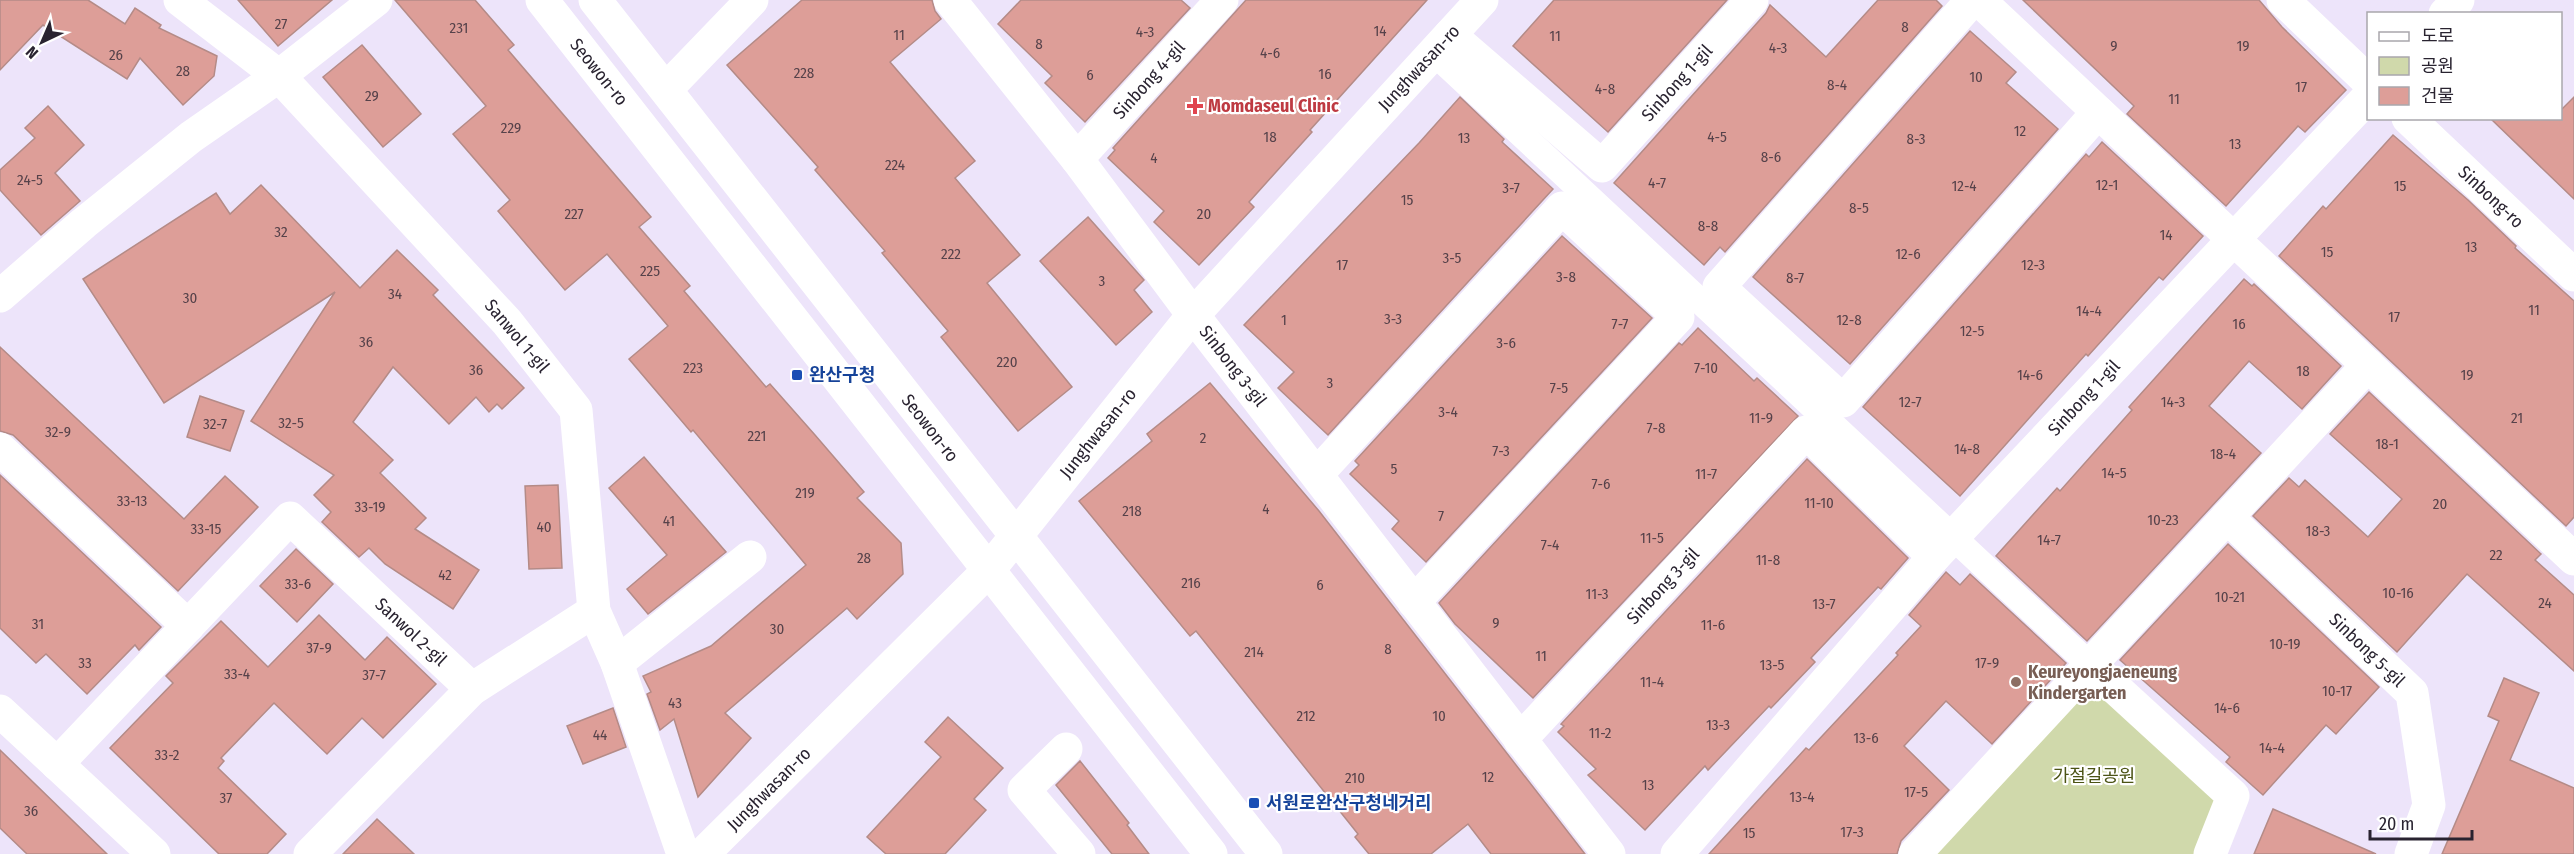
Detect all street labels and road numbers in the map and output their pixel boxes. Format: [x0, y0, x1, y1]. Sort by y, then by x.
street label: Junghwasan-ro [1374, 20, 1464, 116]
street label: Seowon-ro [565, 34, 633, 110]
street label: Sinbong 4-gil [1108, 36, 1190, 124]
street label: Sinbong 1-gil [1637, 40, 1717, 126]
street label: Sinbong-ro [2454, 161, 2528, 233]
street label: Sanwol 1-gil [480, 295, 554, 377]
street label: Sinbong 3-gil [1195, 321, 1272, 411]
street label: Sinbong 1-gil [2043, 355, 2125, 440]
street label: Junghwasan-ro [1055, 383, 1141, 483]
street label: Seowon-ro [897, 390, 963, 466]
street label: Sinbong 3-gil [1622, 543, 1704, 629]
street label: Sanwol 2-gil [371, 593, 452, 671]
street label: Sinbong 5-gil [2325, 608, 2410, 692]
street label: Junghwasan-ro [722, 742, 816, 836]

